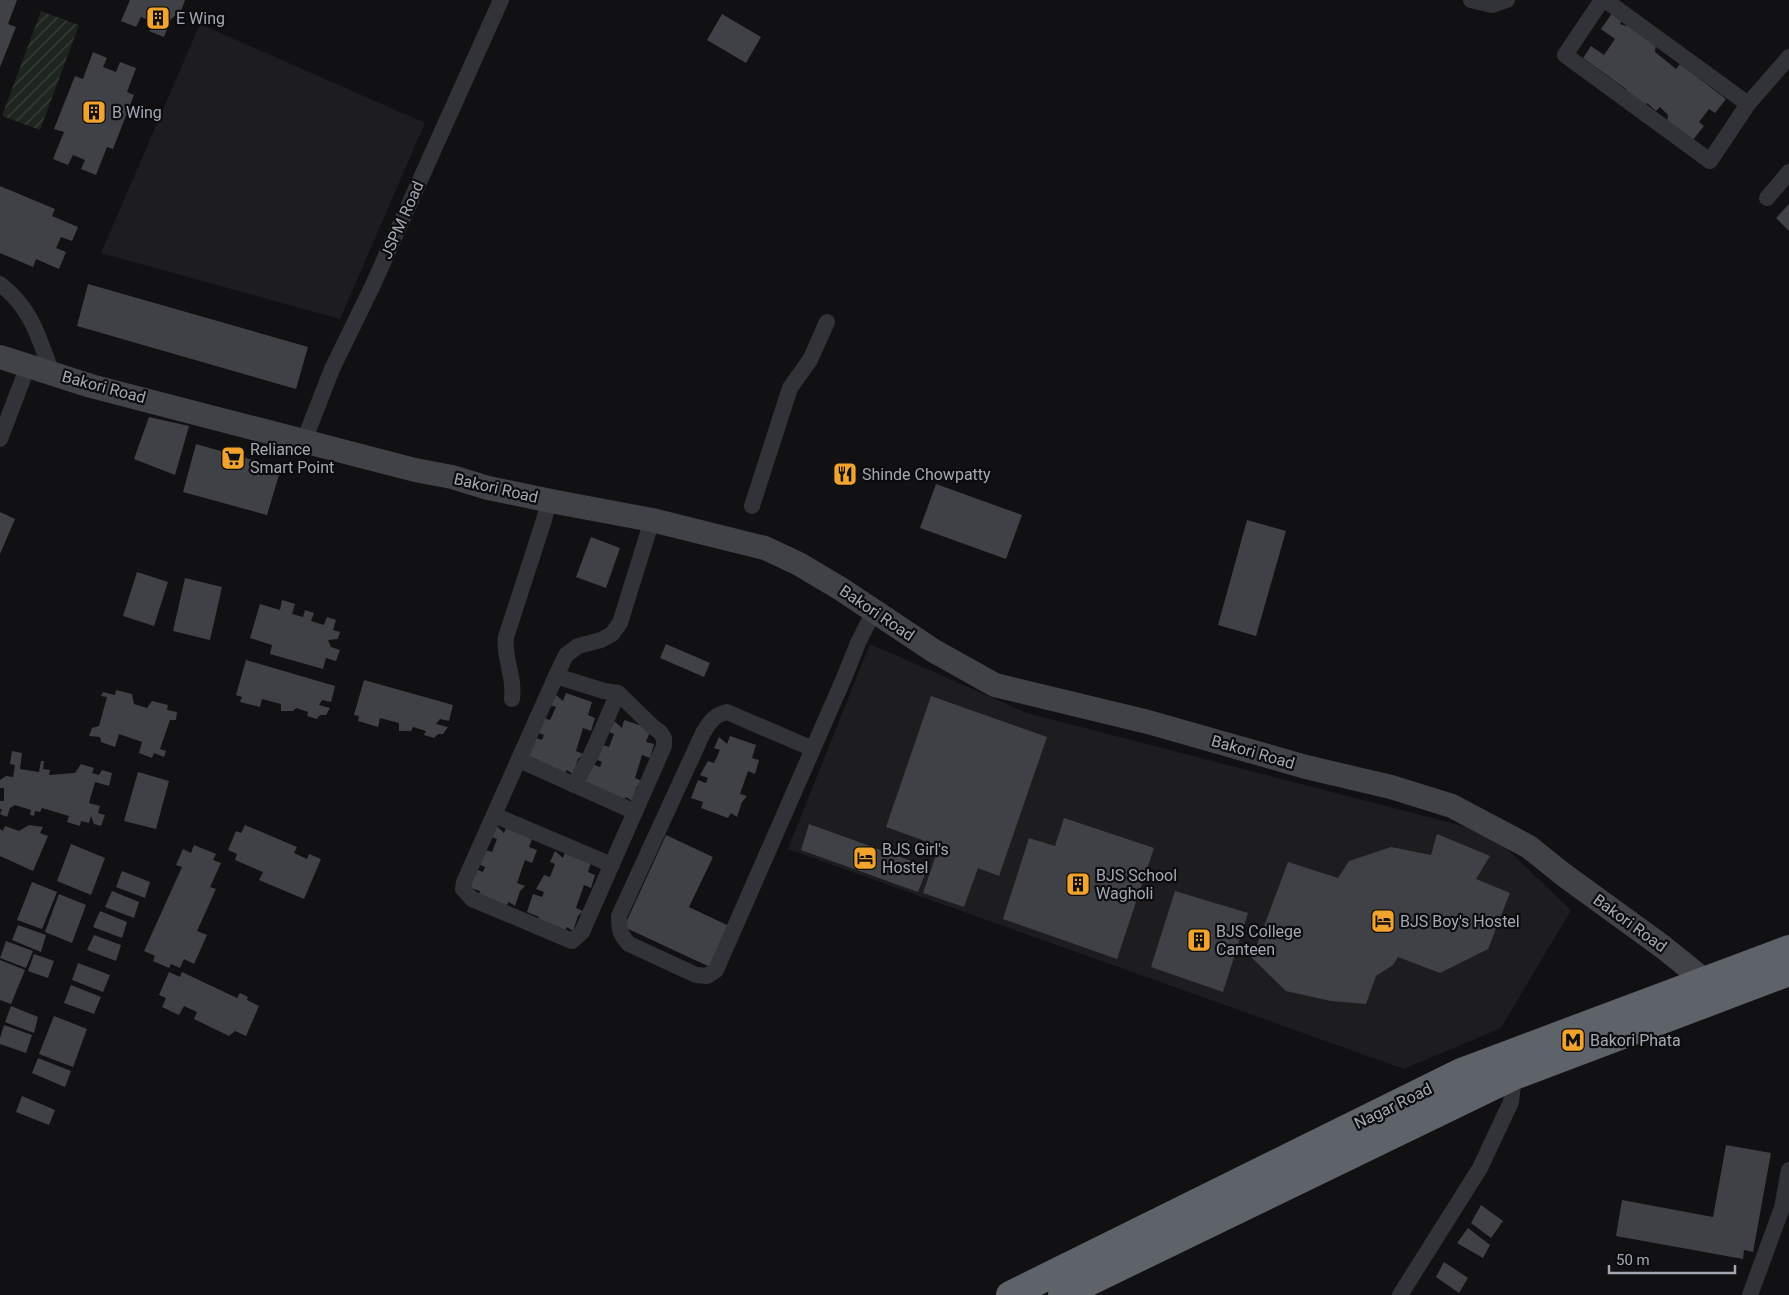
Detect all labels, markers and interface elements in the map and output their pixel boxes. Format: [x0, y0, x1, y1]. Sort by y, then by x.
building icon: E Wing [145, 5, 171, 31]
place label: E Wing [176, 9, 225, 28]
building icon: B Wing [81, 99, 107, 125]
place label: B Wing [112, 103, 162, 122]
street label: JSPM Road [376, 178, 428, 262]
street label: Bakori Road [60, 367, 148, 407]
place label: Reliance Smart Point [250, 440, 334, 477]
supermarket icon: Reliance Smart Point [220, 445, 246, 471]
restaurant icon: Shinde Chowpatty [832, 461, 858, 487]
place label: Shinde Chowpatty [862, 465, 991, 484]
street label: Bakori Road [452, 469, 540, 507]
street label: Bakori Road [836, 581, 918, 645]
street label: Bakori Road [1209, 731, 1297, 773]
place label: BJS Girl's Hostel [882, 840, 949, 877]
hotel icon: BJS Girl's Hostel [852, 845, 878, 871]
place label: BJS School Wagholi [1096, 866, 1177, 903]
building icon: BJS School Wagholi [1065, 871, 1091, 897]
street label: Bakori Road [1590, 890, 1670, 956]
hotel icon: BJS Boy's Hostel [1370, 908, 1396, 934]
place label: BJS Boy's Hostel [1400, 912, 1520, 931]
place label: BJS College Canteen [1216, 922, 1302, 959]
building icon: BJS College Canteen [1186, 927, 1212, 953]
metro station icon: Bakori Phata [1560, 1027, 1586, 1053]
place label: Bakori Phata [1590, 1031, 1681, 1050]
street label: Nagar Road [1351, 1079, 1435, 1133]
scale bar [1609, 1242, 1735, 1274]
text: 50 m [1616, 1251, 1650, 1269]

